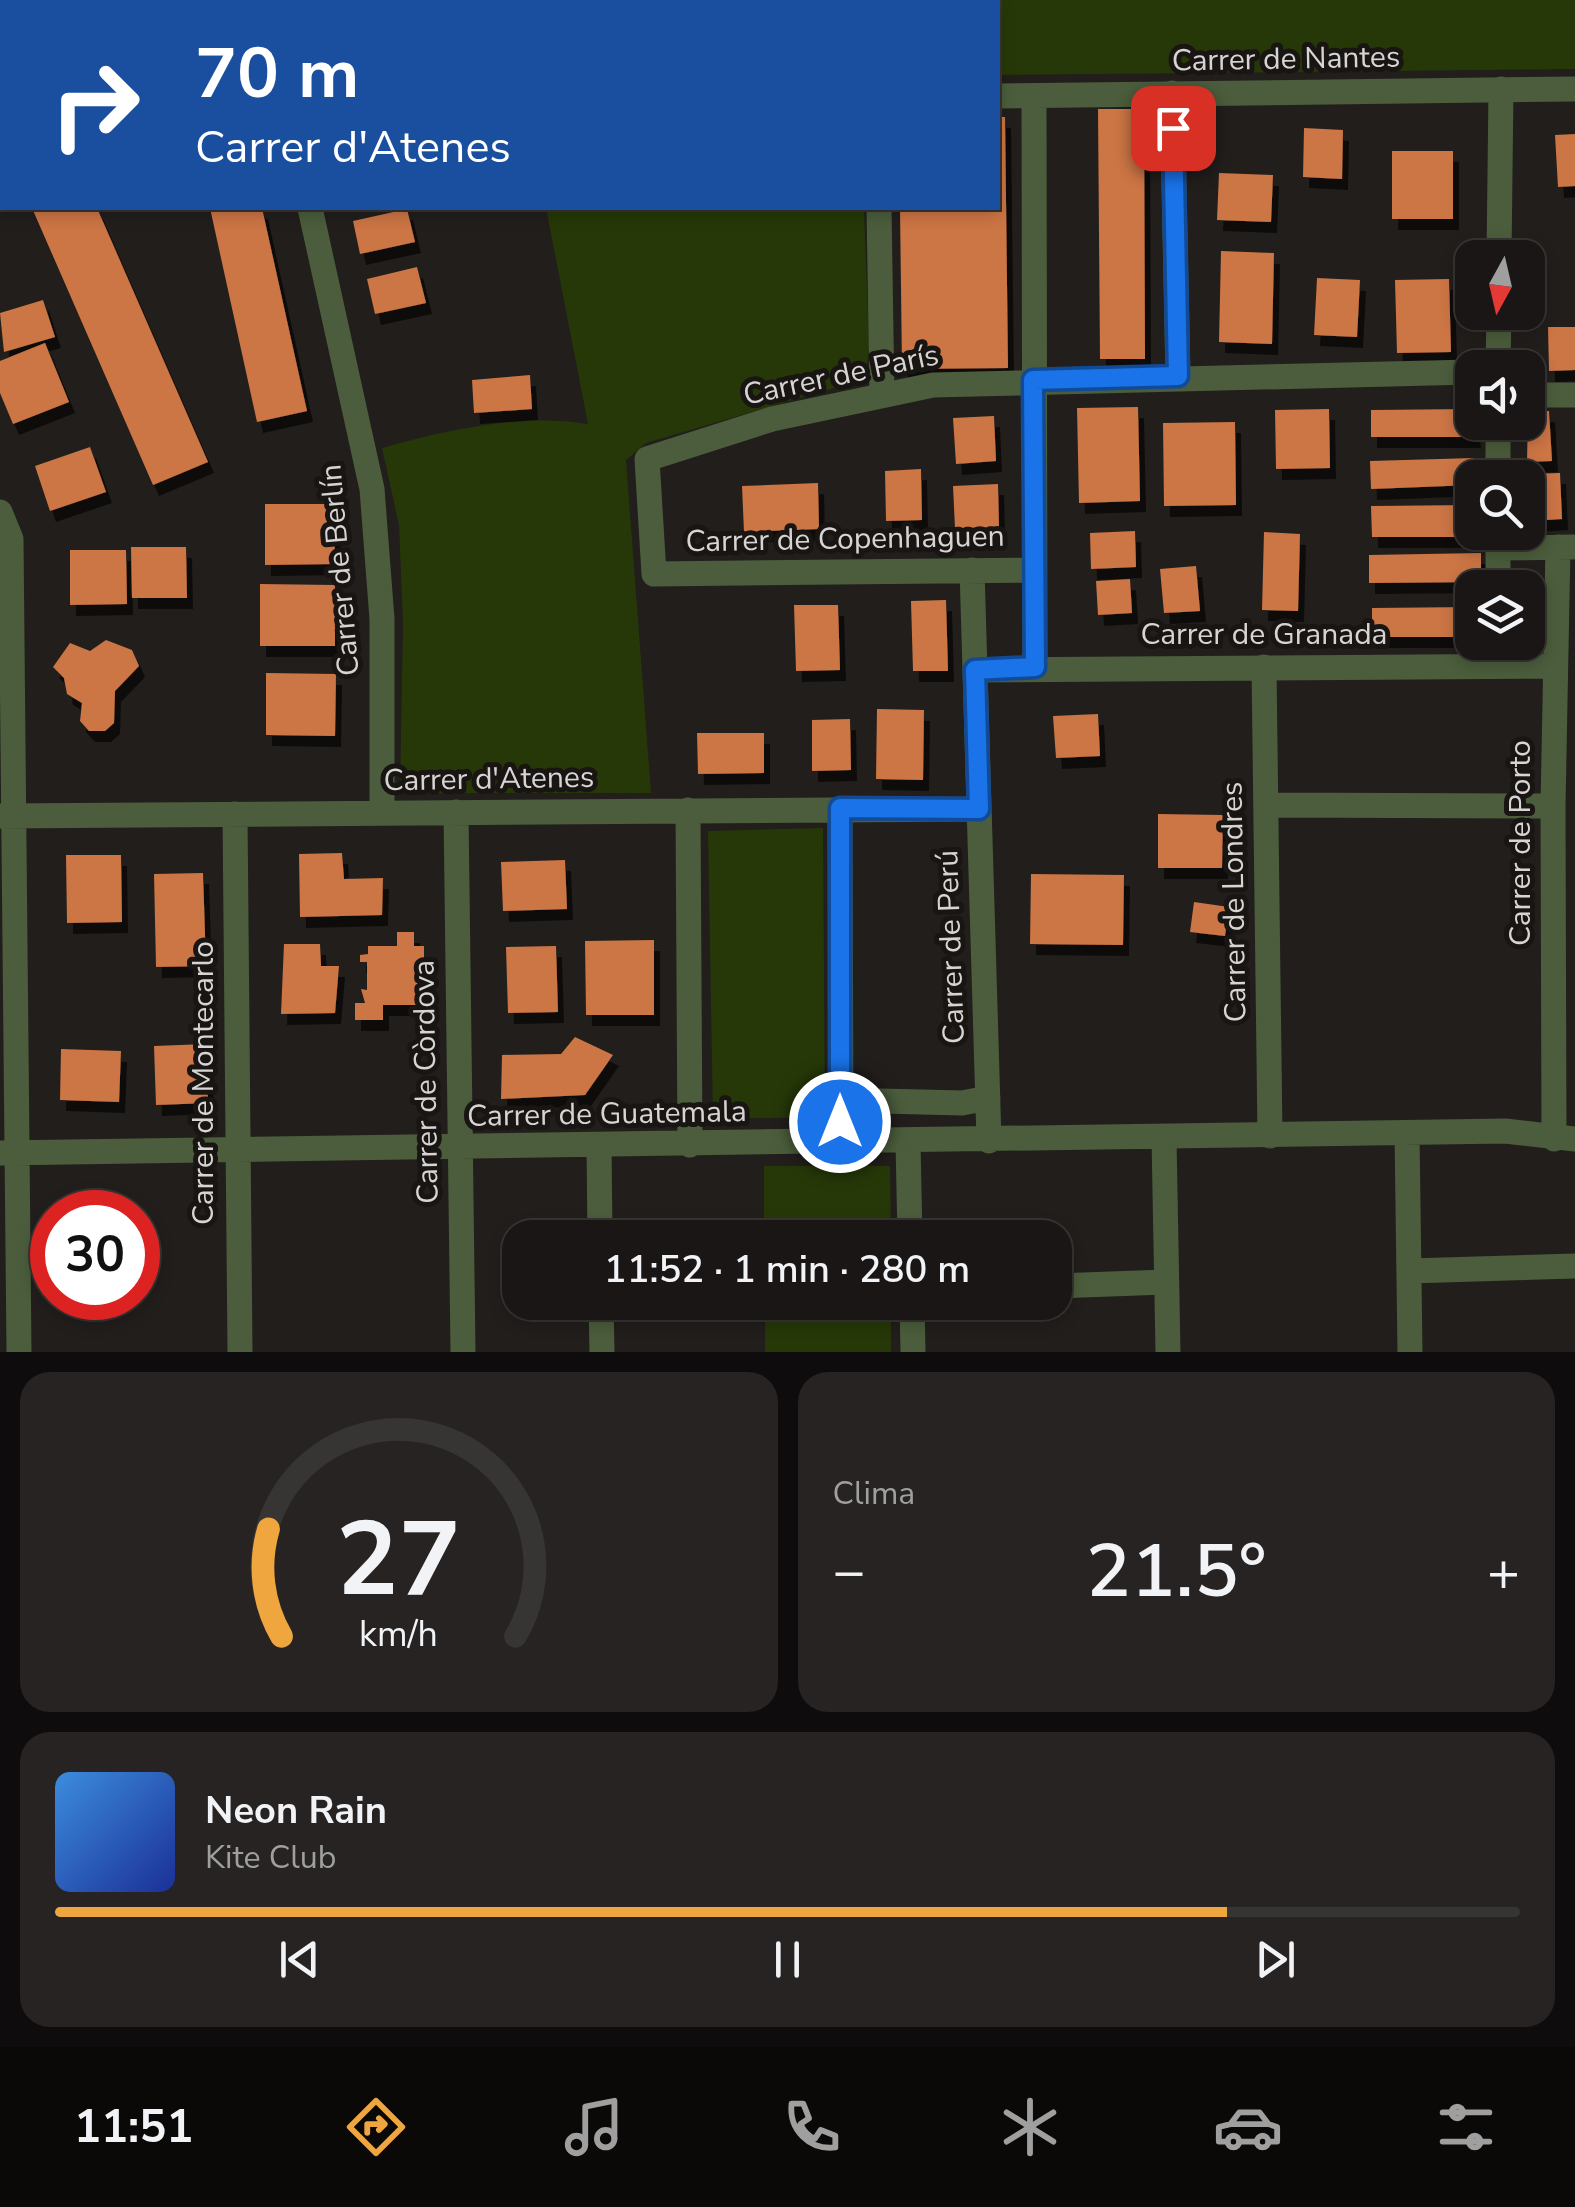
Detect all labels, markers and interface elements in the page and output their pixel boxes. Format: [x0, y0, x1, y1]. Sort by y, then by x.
text: 70 m [195, 26, 359, 122]
street label: Carrer de Nantes [1171, 37, 1401, 81]
icon: right [30, 40, 160, 170]
pin [1131, 86, 1216, 171]
icon: arrive [1146, 101, 1201, 156]
text: Carrer d'Atenes [195, 117, 511, 178]
north arrow [1455, 240, 1545, 330]
map controls [1455, 240, 1545, 660]
street label: Carrer de París [740, 334, 942, 416]
button: sound [1455, 350, 1545, 440]
button: search [1455, 460, 1545, 550]
street label: Carrer de Berlín [310, 462, 370, 678]
street label: Carrer de Copenhaguen [685, 516, 1005, 562]
button: layers [1455, 570, 1545, 660]
street label: Carrer de Granada [1140, 614, 1388, 655]
street label: Carrer de Porto [1500, 740, 1541, 946]
street label: Carrer d'Atenes [383, 757, 595, 801]
street label: Carrer de Londres [1211, 781, 1257, 1023]
street label: Carrer de Perú [927, 849, 975, 1045]
street label: Carrer de Montecarlo [183, 941, 224, 1225]
street label: Carrer de Còrdova [403, 960, 449, 1204]
position arrow [788, 1070, 892, 1174]
street label: Carrer de Guatemala [467, 1091, 747, 1137]
speed limit sign: 30 [30, 1190, 160, 1320]
text: 11:52 · 1 min · 280 m [604, 1244, 970, 1295]
text: Clima [833, 1472, 915, 1515]
text: 27 [336, 1489, 461, 1631]
text: 21.5° [1086, 1520, 1267, 1622]
text: − [833, 1534, 866, 1609]
text: + [1487, 1534, 1520, 1609]
text: km/h [359, 1610, 438, 1659]
text: Neon Rain [205, 1785, 387, 1836]
text: Kite Club [205, 1836, 336, 1879]
icon: previous [272, 1932, 327, 1987]
icon: pause [760, 1932, 815, 1987]
icon: next [1248, 1932, 1303, 1987]
icon: directions [341, 2092, 411, 2162]
icon: music [559, 2092, 629, 2162]
icon: phone [777, 2092, 847, 2162]
icon: climate [995, 2092, 1065, 2162]
icon: car [1213, 2092, 1283, 2162]
icon: filters [1431, 2092, 1501, 2162]
text: 11:51 [74, 2097, 193, 2158]

